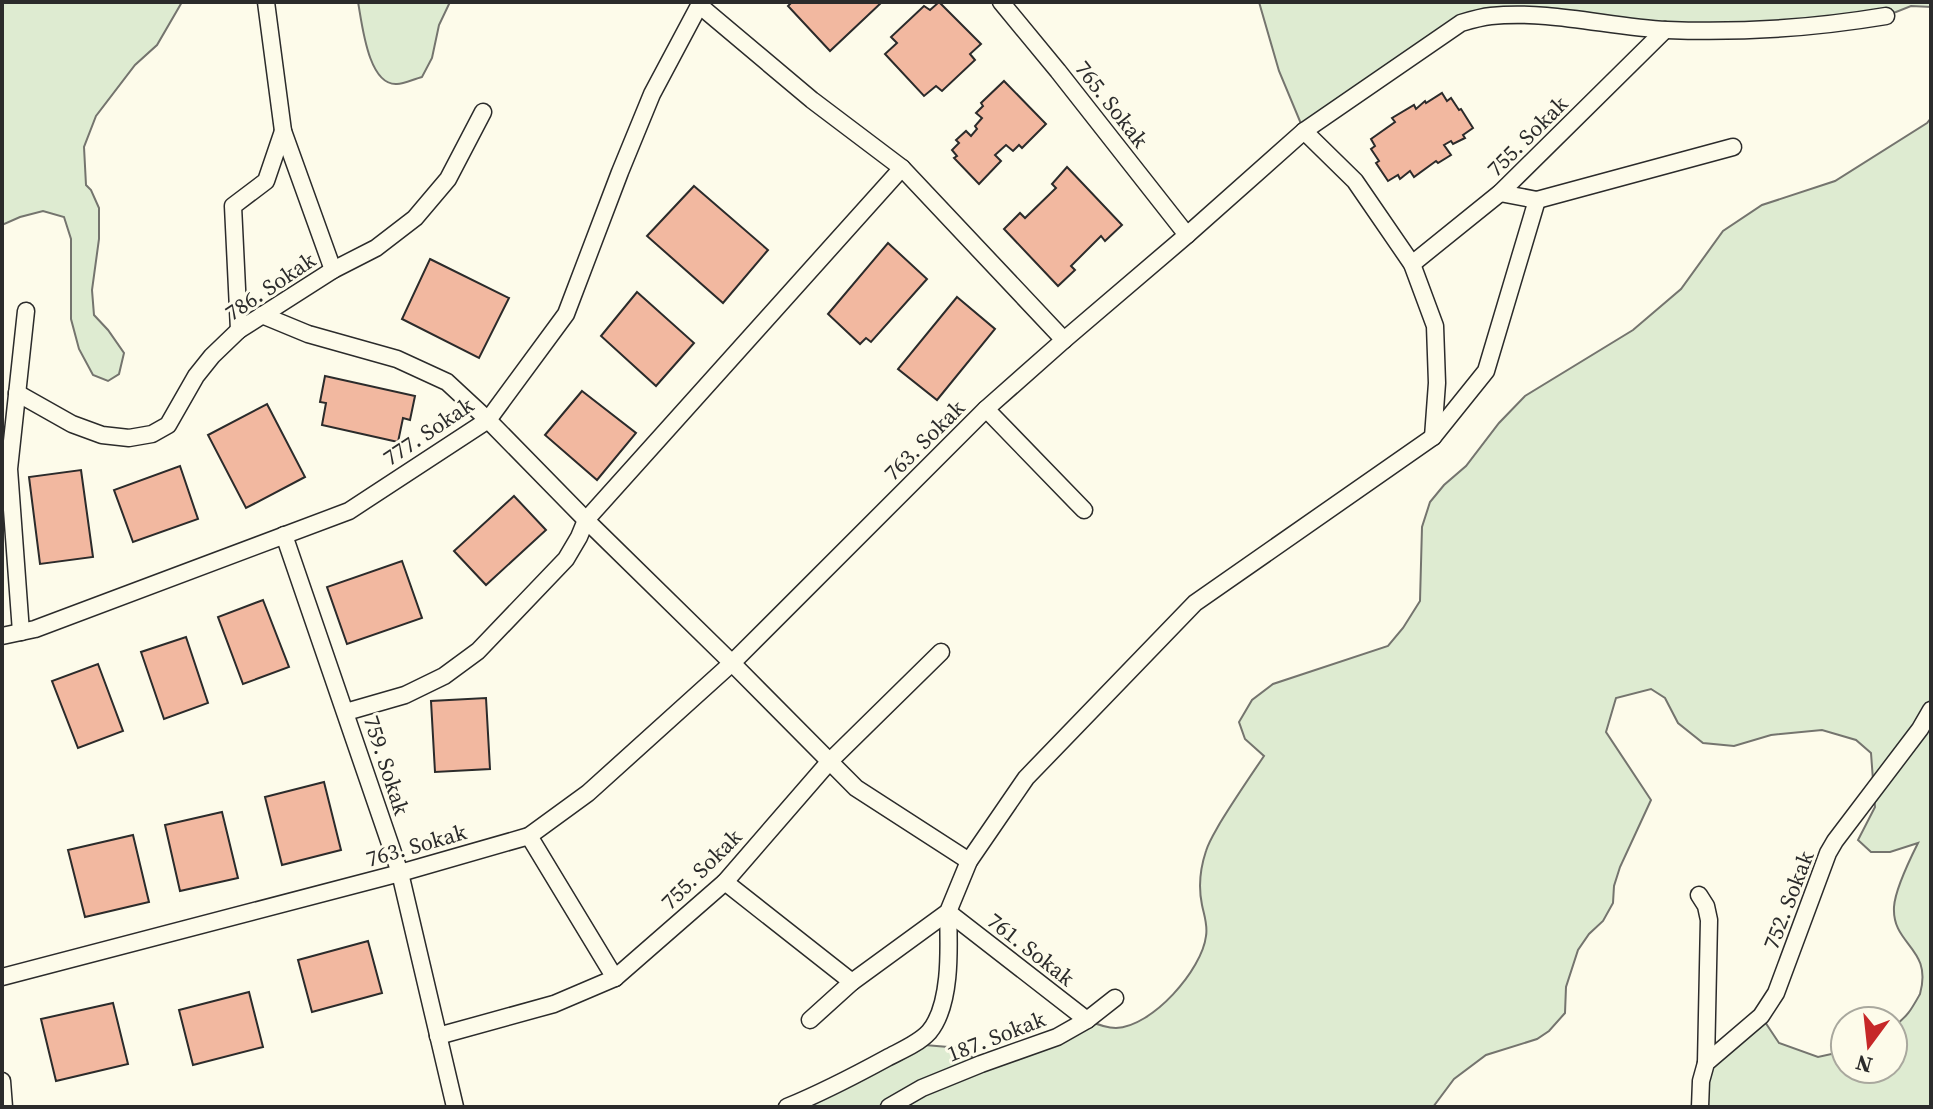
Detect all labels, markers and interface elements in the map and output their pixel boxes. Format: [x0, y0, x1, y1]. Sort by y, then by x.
street label: 765. Sokak [1068, 54, 1156, 155]
street label: 755. Sokak [1480, 88, 1575, 183]
street label: 786. Sokak [219, 244, 322, 327]
street label: 777. Sokak [377, 389, 480, 472]
street label: 763. Sokak [877, 392, 972, 487]
street label: 759. Sokak [357, 711, 417, 820]
street label: 763. Sokak [362, 816, 471, 874]
street label: 755. Sokak [654, 821, 749, 916]
street label: 752. Sokak [1756, 846, 1821, 954]
street label: 761. Sokak [981, 905, 1082, 993]
street label: 187. Sokak [942, 1003, 1050, 1068]
north arrow [1829, 1005, 1909, 1085]
text: N [1852, 1048, 1875, 1081]

